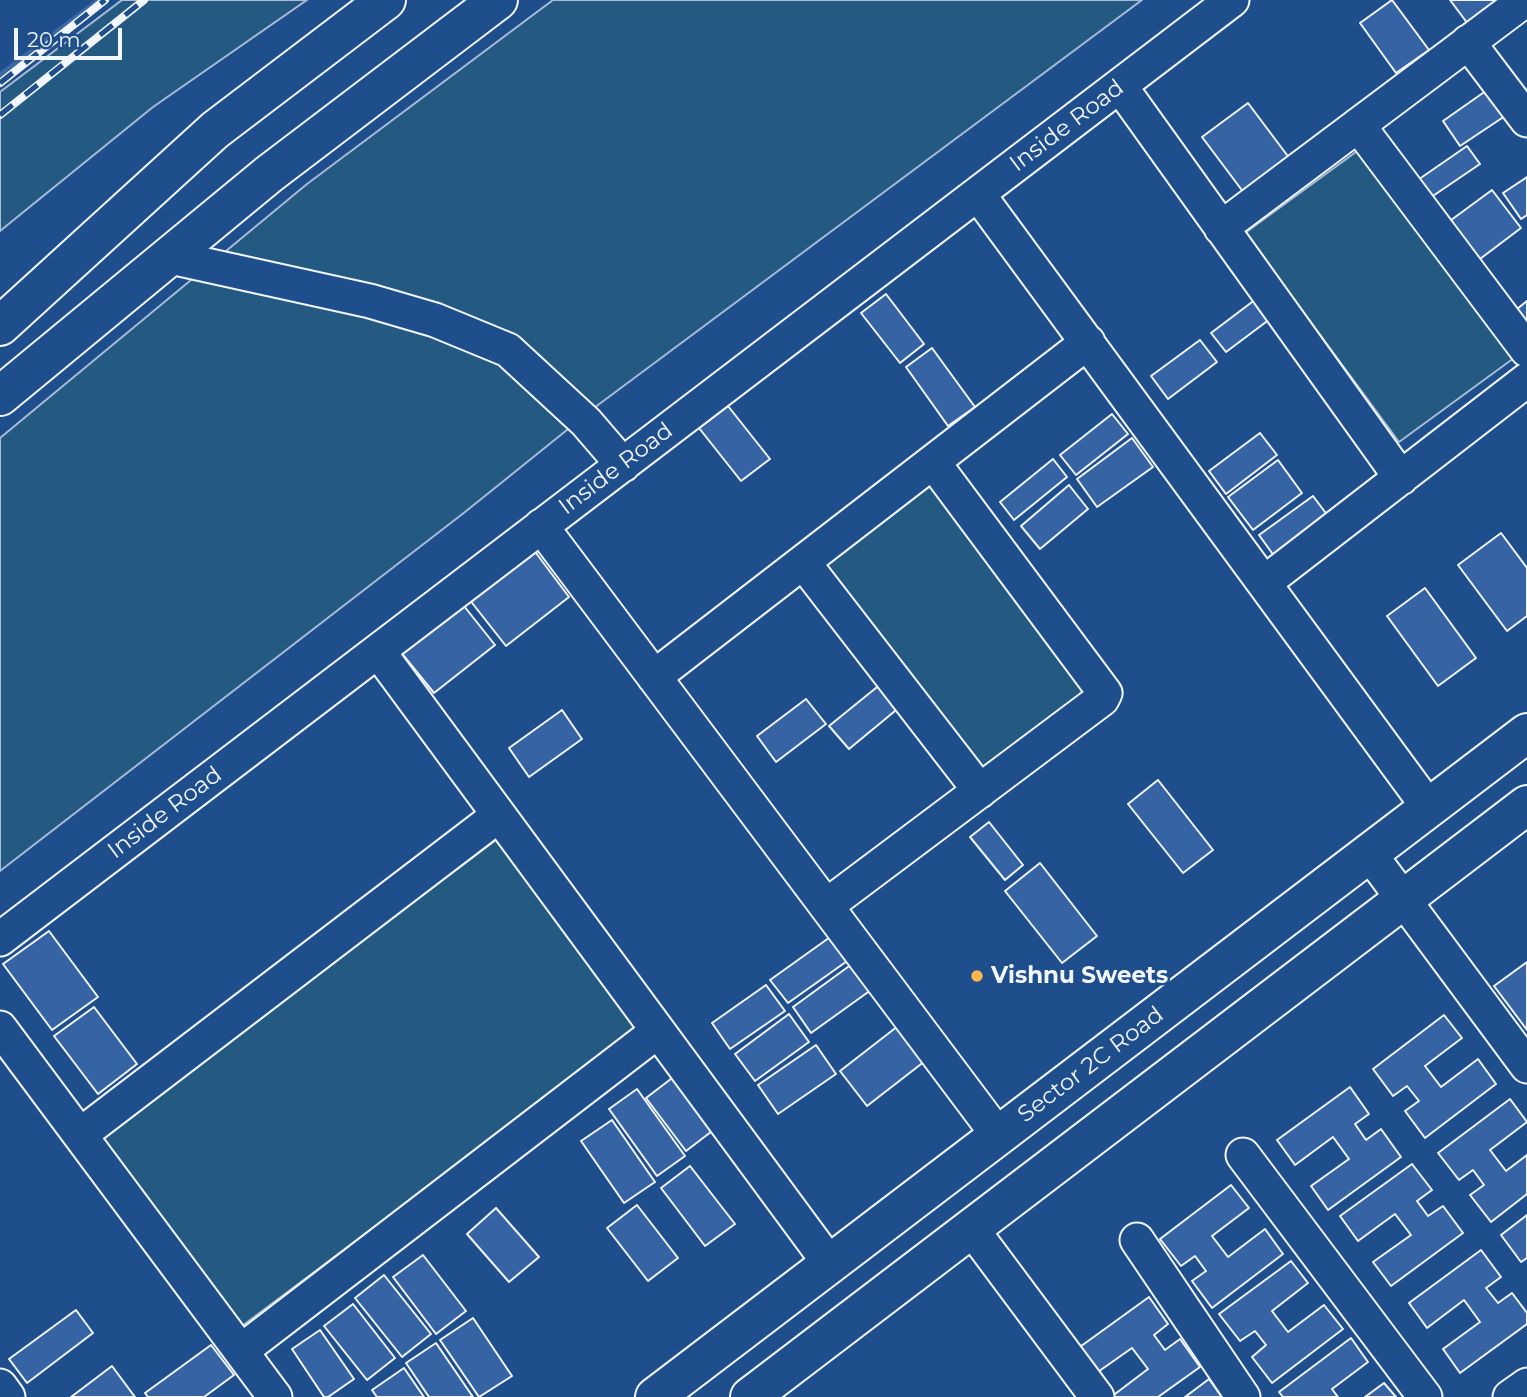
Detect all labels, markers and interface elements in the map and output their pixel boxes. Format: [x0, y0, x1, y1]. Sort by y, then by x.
scale bar [18, 14, 126, 58]
text: 20 m [27, 27, 81, 52]
street label: Inside Road [1005, 74, 1129, 178]
street label: Inside Road [554, 417, 678, 521]
street label: Inside Road [103, 761, 227, 865]
place label: Vishnu Sweets [991, 962, 1168, 990]
marker: Vishnu Sweets [969, 968, 985, 984]
street label: Sector 2C Road [1013, 1001, 1169, 1129]

